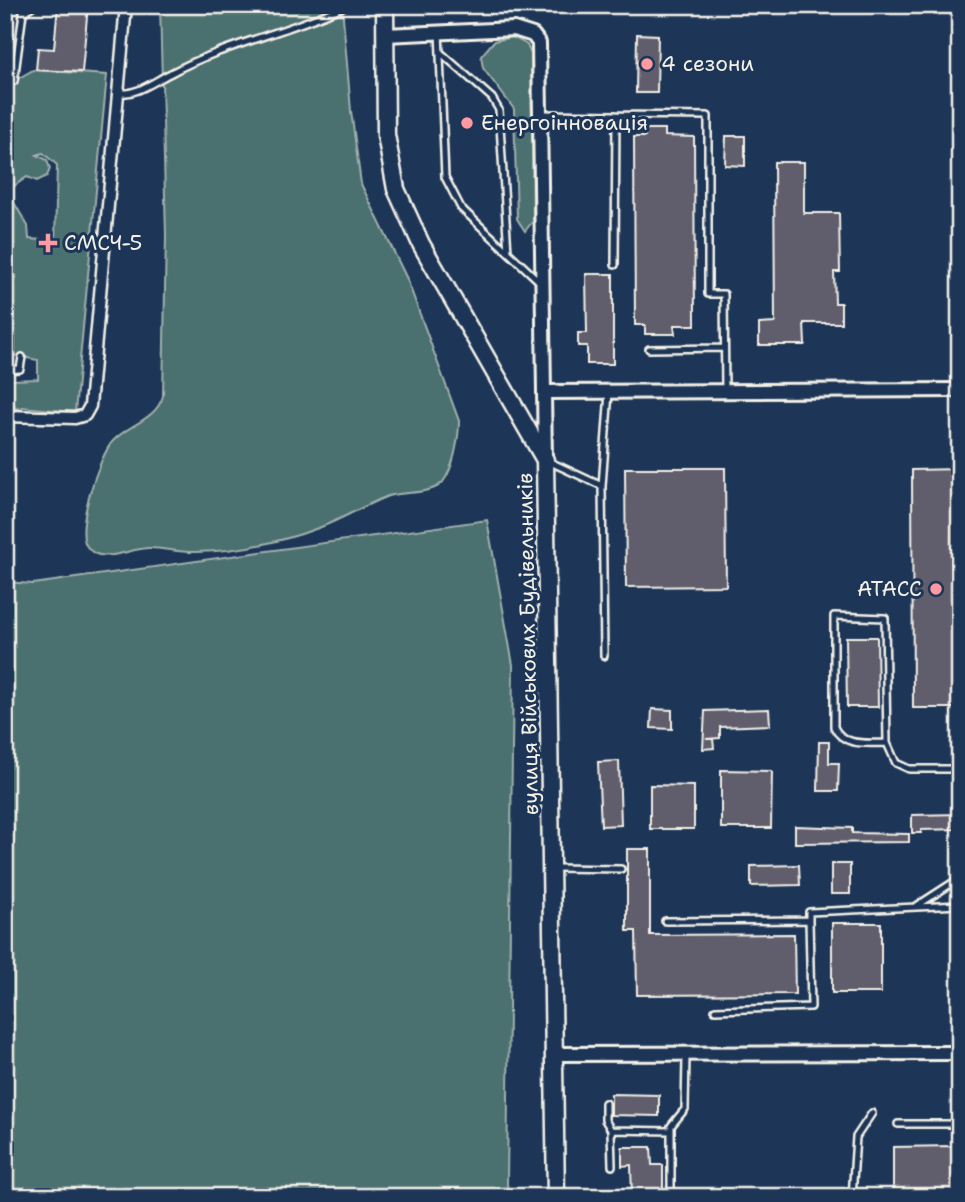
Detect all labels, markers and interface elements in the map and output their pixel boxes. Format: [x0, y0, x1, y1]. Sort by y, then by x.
place label: 4 сезони [661, 50, 754, 78]
marker: 4 сезони [639, 56, 655, 72]
place label: Енергоінновація [481, 109, 648, 137]
marker: Енергоінновація [459, 115, 475, 131]
place label: СМСЧ-5 [64, 229, 142, 257]
marker: СМСЧ-5 [38, 233, 58, 253]
street label: вулиця Військових Будівельників [511, 473, 545, 815]
place label: АТАСС [857, 575, 922, 603]
marker: АТАСС [928, 581, 944, 597]

